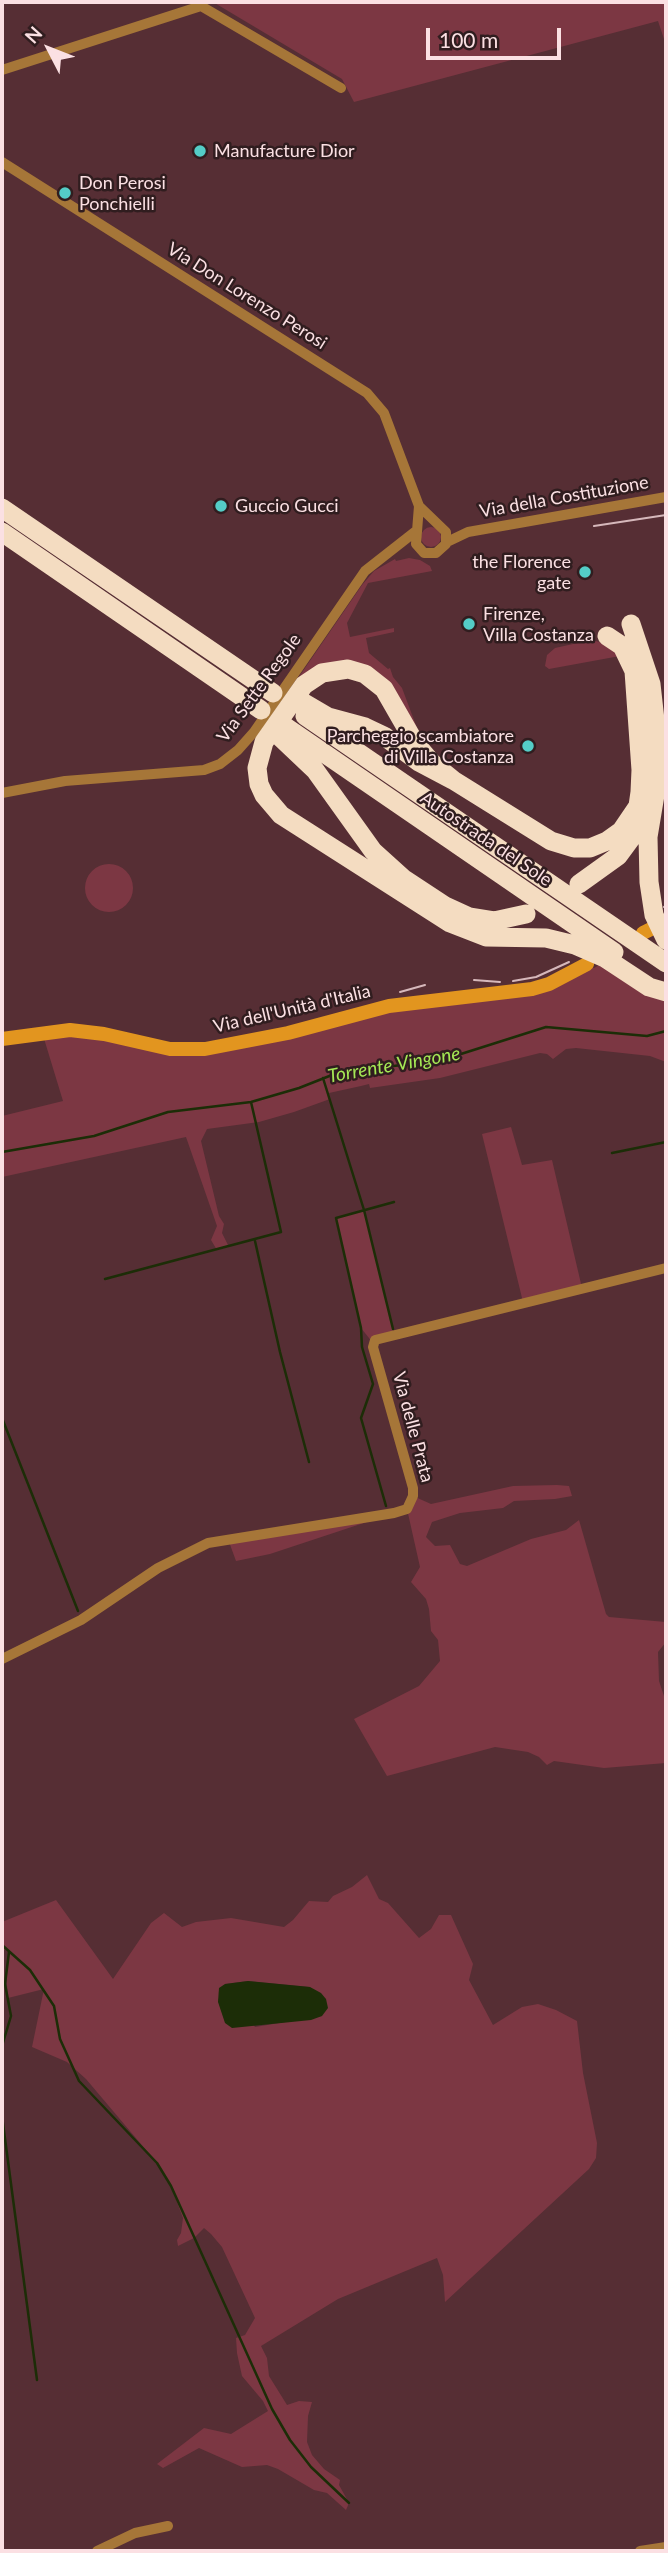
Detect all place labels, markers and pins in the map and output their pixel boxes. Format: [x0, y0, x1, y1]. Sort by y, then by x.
place label: Manufacture Dior [214, 140, 355, 162]
marker: Manufacture Dior [192, 143, 208, 159]
place label: Don Perosi Ponchielli [79, 172, 166, 214]
marker: Don Perosi Ponchielli [57, 185, 73, 201]
place label: Guccio Gucci [235, 495, 339, 517]
marker: Guccio Gucci [213, 498, 229, 514]
place label: the Florence gate [472, 551, 571, 594]
marker: the Florence gate [577, 564, 593, 580]
place label: Firenze, Villa Costanza [483, 603, 594, 646]
marker: Firenze, Villa Costanza [461, 616, 477, 632]
place label: Parcheggio scambiatore di Villa Costanza [327, 725, 514, 768]
marker: Parcheggio scambiatore di Villa Costanza [520, 738, 536, 754]

